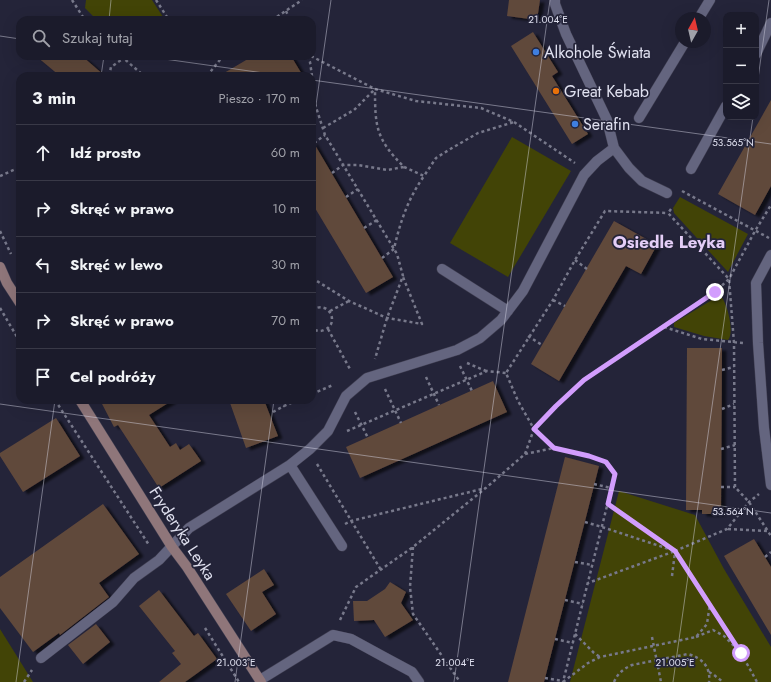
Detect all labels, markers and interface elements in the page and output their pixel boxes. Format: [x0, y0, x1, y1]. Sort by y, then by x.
text: 21.004°E [528, 12, 568, 27]
north arrow [675, 12, 711, 48]
map controls [723, 12, 759, 120]
button: + [723, 12, 759, 48]
search box [16, 16, 316, 60]
icon: search [30, 27, 52, 49]
text: Szukaj tutaj [62, 27, 133, 49]
place label: Alkohole Świata [544, 41, 651, 64]
marker: Alkohole Świata [531, 47, 541, 57]
button: − [723, 48, 759, 84]
place label: Great Kebab [564, 80, 649, 103]
button: layers [723, 84, 759, 120]
text: 3 min [32, 86, 76, 110]
marker: Great Kebab [551, 86, 561, 96]
text: Pieszo · 170 m [218, 89, 300, 108]
place label: Serafin [583, 113, 630, 136]
marker: Serafin [570, 119, 580, 129]
text: 53.565°N [712, 135, 754, 150]
icon: ahead [32, 142, 54, 164]
text: Idź prosto [70, 142, 141, 164]
text: 60 m [271, 143, 300, 162]
icon: right [32, 198, 54, 220]
text: Skręć w prawo [70, 198, 174, 220]
text: 10 m [272, 199, 300, 218]
district label: Osiedle Leyka [613, 230, 725, 254]
icon: left [32, 254, 54, 276]
text: Skręć w lewo [70, 254, 163, 276]
text: 30 m [271, 255, 300, 274]
route end [706, 283, 724, 301]
icon: right [32, 310, 54, 332]
text: Skręć w prawo [70, 310, 174, 332]
text: 70 m [271, 311, 300, 330]
icon: arrive [32, 366, 54, 388]
text: Cel podróży [70, 366, 155, 388]
street label: Fryderyka Leyka [144, 482, 222, 585]
text: 53.564°N [712, 504, 754, 519]
route start [732, 644, 750, 662]
text: 21.003°E [217, 655, 255, 670]
text: 21.004°E [435, 655, 475, 670]
text: 21.005°E [655, 655, 695, 670]

